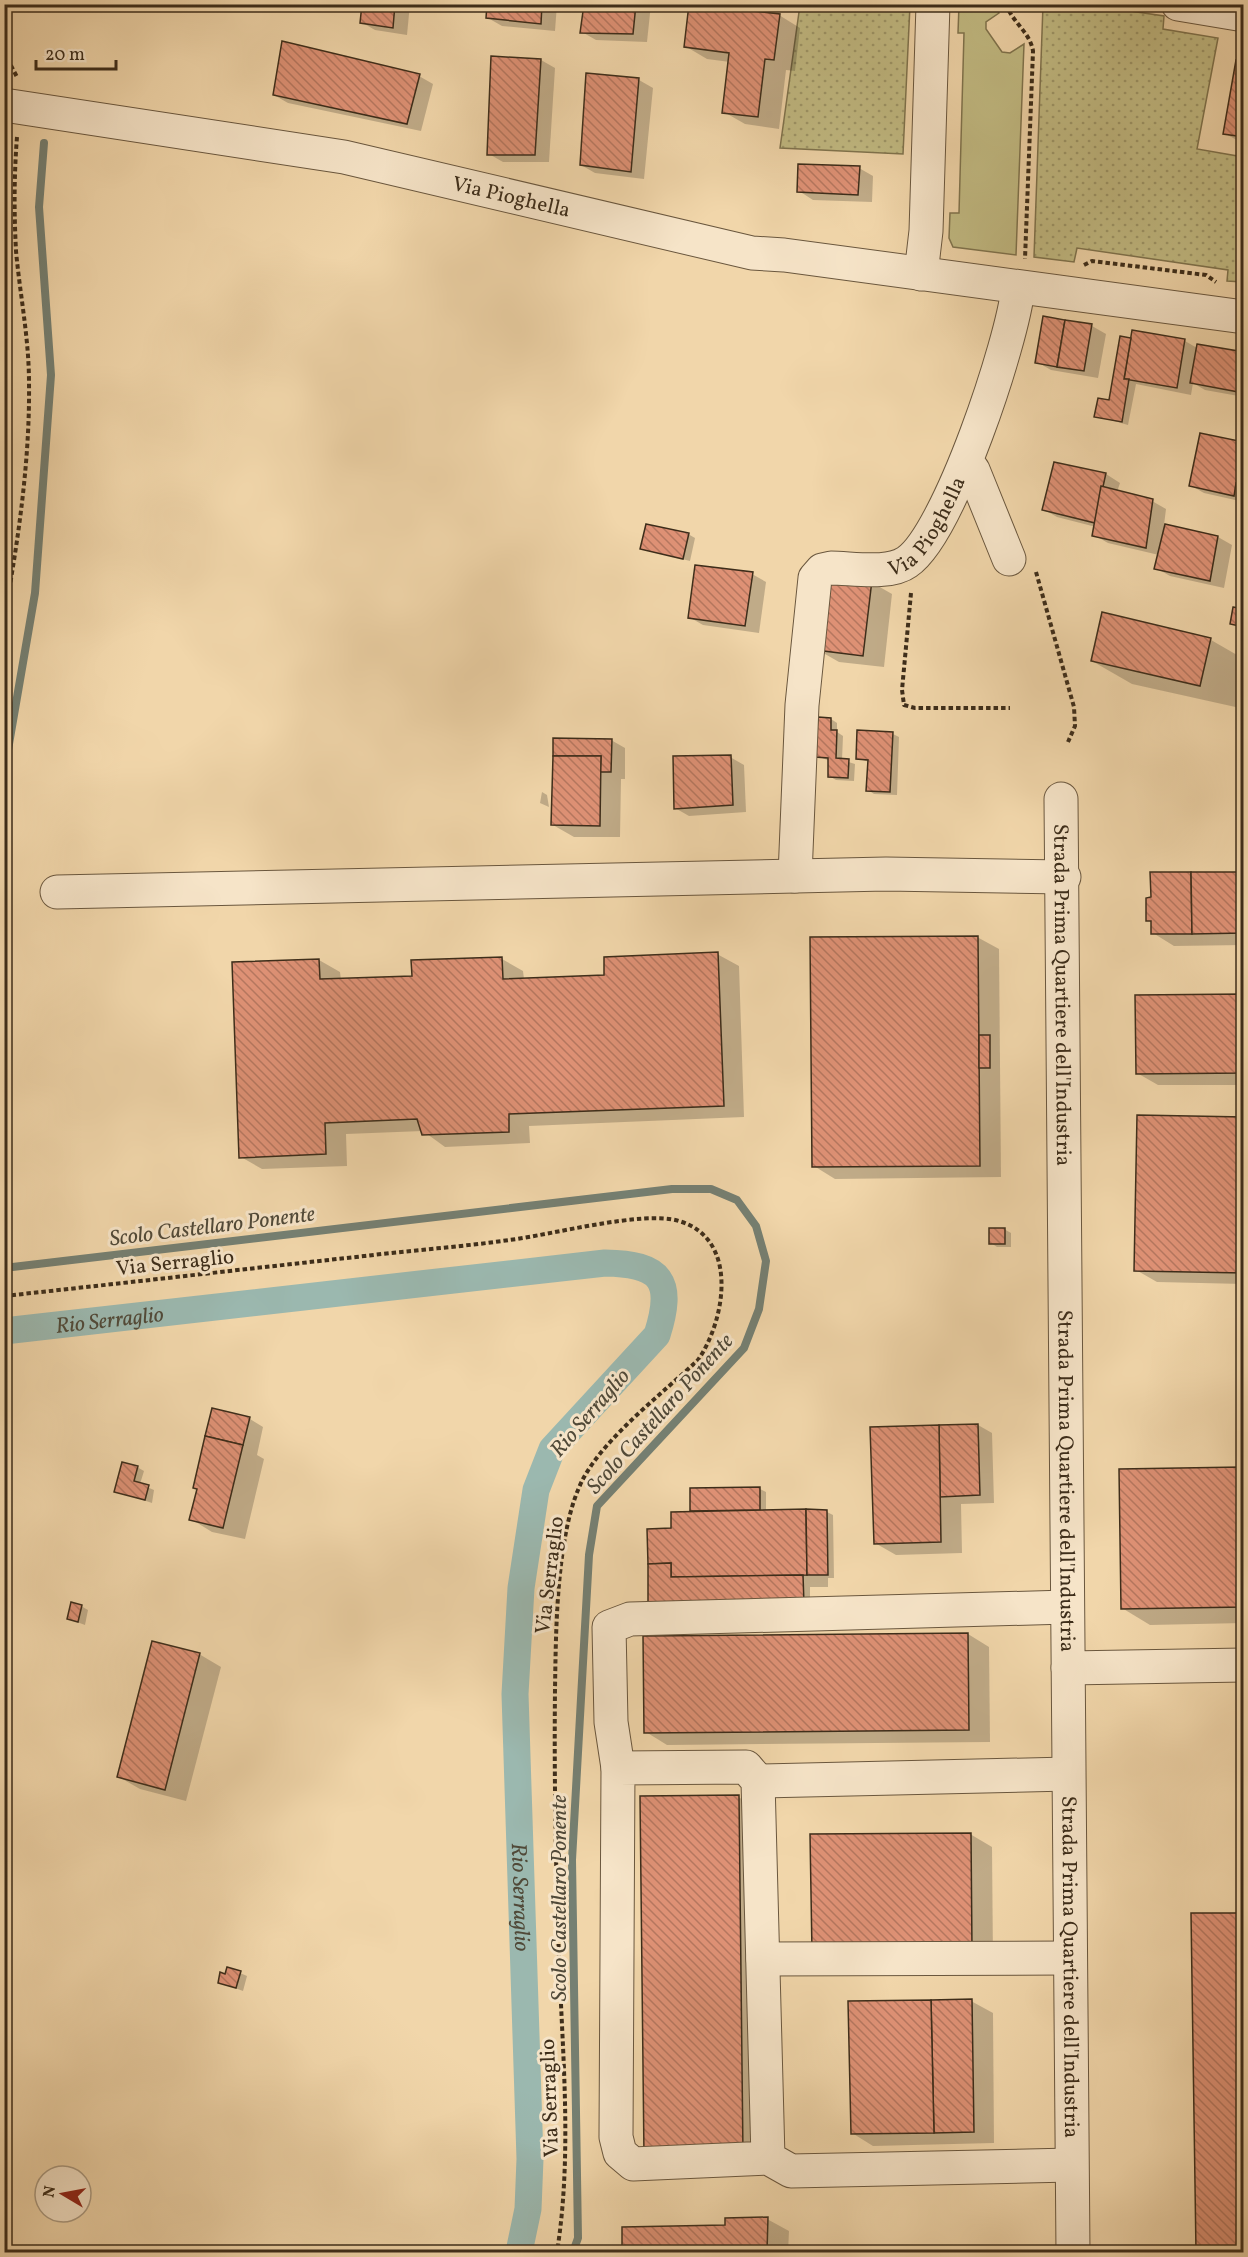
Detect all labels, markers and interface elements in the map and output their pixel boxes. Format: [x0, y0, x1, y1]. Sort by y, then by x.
scale bar [36, 33, 116, 71]
text: 20 m [45, 43, 85, 68]
street label: Via Pioghella [449, 170, 573, 226]
street label: Via Pioghella [885, 472, 974, 585]
street label: Strada Prima Quartiere dell'Industria [1045, 824, 1077, 1166]
water label: Scolo Castellaro Ponente [108, 1200, 317, 1255]
street label: Via Serraglio [115, 1243, 236, 1284]
water label: Rio Serraglio [54, 1300, 165, 1343]
street label: Strada Prima Quartiere dell'Industria [1049, 1310, 1081, 1652]
water label: Scolo Castellaro Ponente [580, 1328, 741, 1502]
water label: Rio Serraglio [544, 1363, 638, 1465]
street label: Via Serraglio [529, 1515, 572, 1636]
water label: Scolo Castellaro Ponente [545, 1795, 576, 2001]
street label: Strada Prima Quartiere dell'Industria [1053, 1796, 1085, 2138]
water label: Rio Serraglio [502, 1842, 536, 1952]
street label: Via Serraglio [534, 2038, 567, 2158]
north arrow [33, 2164, 93, 2224]
text: N [38, 2184, 62, 2199]

